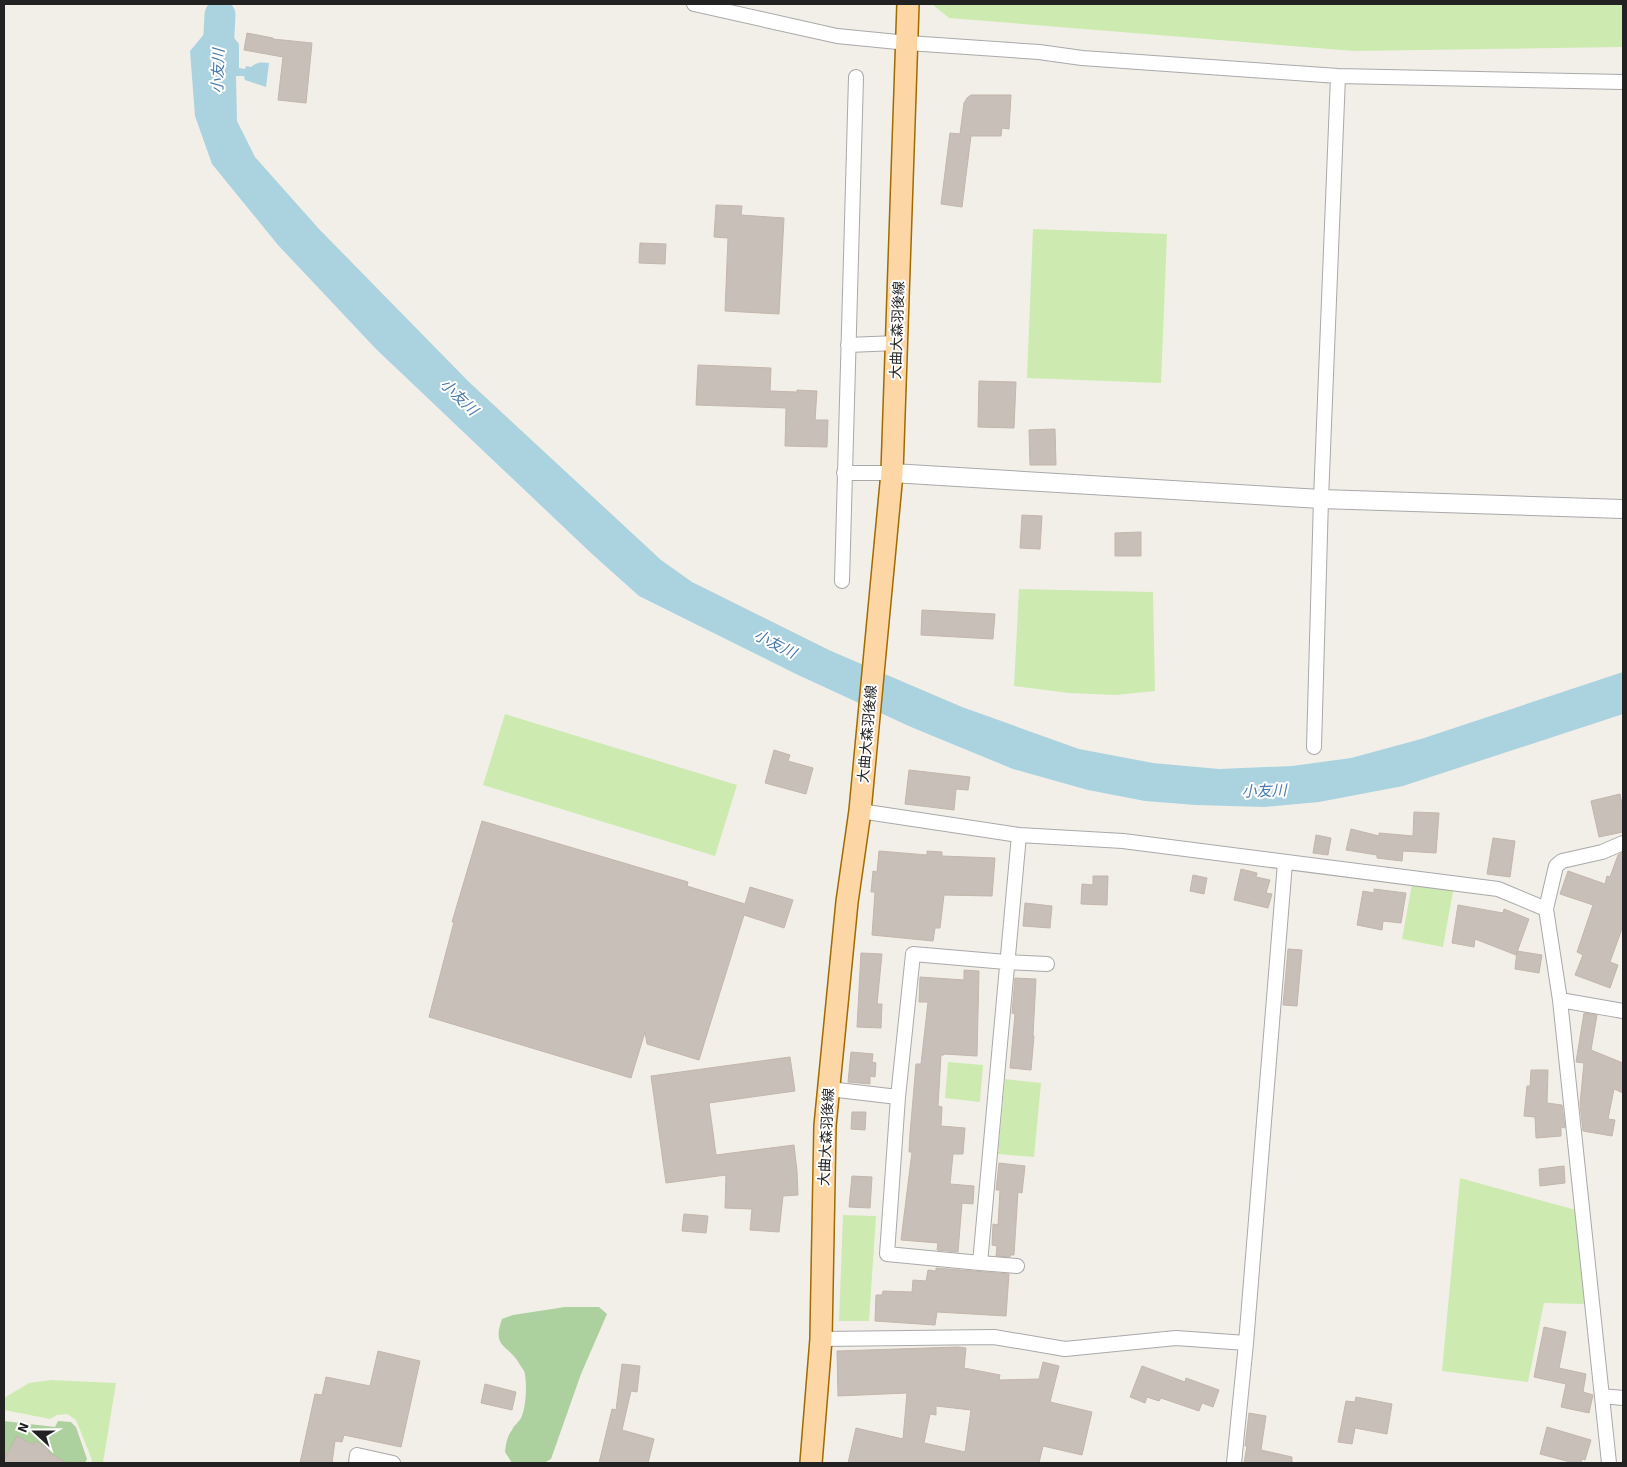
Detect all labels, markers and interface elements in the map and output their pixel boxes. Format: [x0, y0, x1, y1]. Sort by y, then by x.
water label: 小友川 [207, 46, 230, 94]
street label: 大曲大森羽後線 [886, 281, 910, 379]
water label: 小友川 [435, 374, 484, 422]
water label: 小友川 [750, 625, 801, 665]
street label: 大曲大森羽後線 [854, 684, 882, 784]
water label: 小友川 [1241, 780, 1289, 803]
street label: 大曲大森羽後線 [814, 1088, 840, 1187]
north arrow [10, 1407, 60, 1457]
text: N [13, 1420, 35, 1436]

